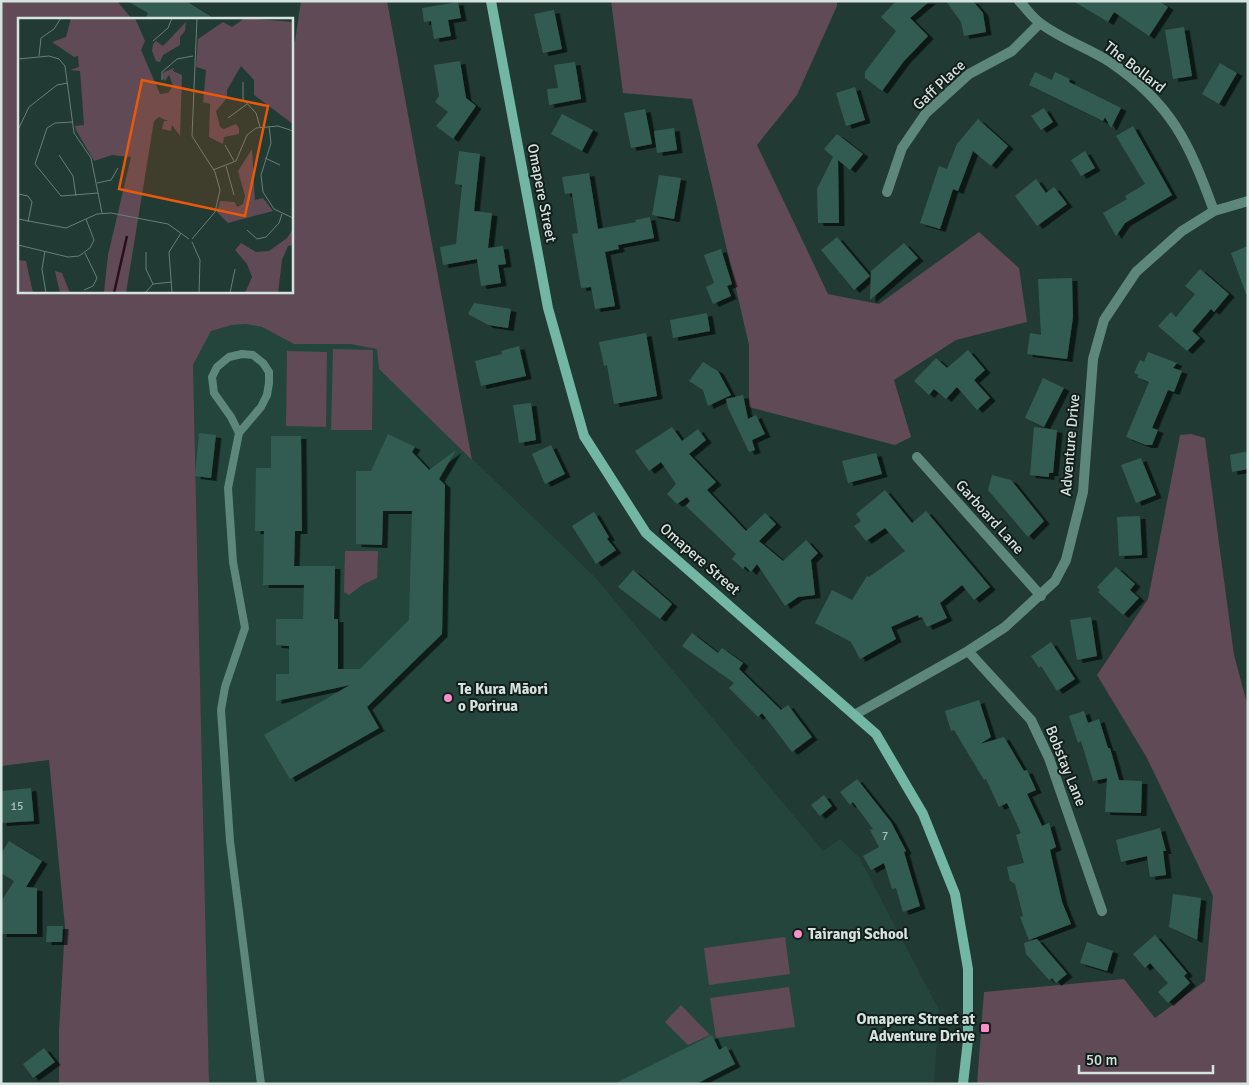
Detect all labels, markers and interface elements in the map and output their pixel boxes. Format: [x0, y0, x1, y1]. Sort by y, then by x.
inset map [18, 18, 292, 292]
street label: The Bollard [1101, 37, 1169, 97]
street label: Gaff Place [909, 56, 969, 114]
street label: Omapere Street [524, 142, 560, 244]
street label: Adventure Drive [1057, 393, 1083, 497]
street label: Garboard Lane [952, 476, 1028, 558]
street label: Omapere Street [656, 519, 744, 599]
place label: Te Kura Māori o Porirua [458, 680, 548, 715]
marker: Te Kura Māori o Porirua [442, 692, 454, 704]
street label: Bobstay Lane [1042, 723, 1090, 809]
house number: 15 [11, 799, 23, 814]
house number: 7 [882, 829, 888, 844]
place label: Tairangi School [808, 925, 909, 943]
marker: Tairangi School [792, 928, 804, 940]
place label: Omapere Street at Adventure Drive [856, 1010, 975, 1045]
marker: Omapere Street at Adventure Drive [979, 1022, 991, 1034]
scale bar [1079, 1042, 1213, 1074]
text: 50 m [1086, 1051, 1117, 1069]

